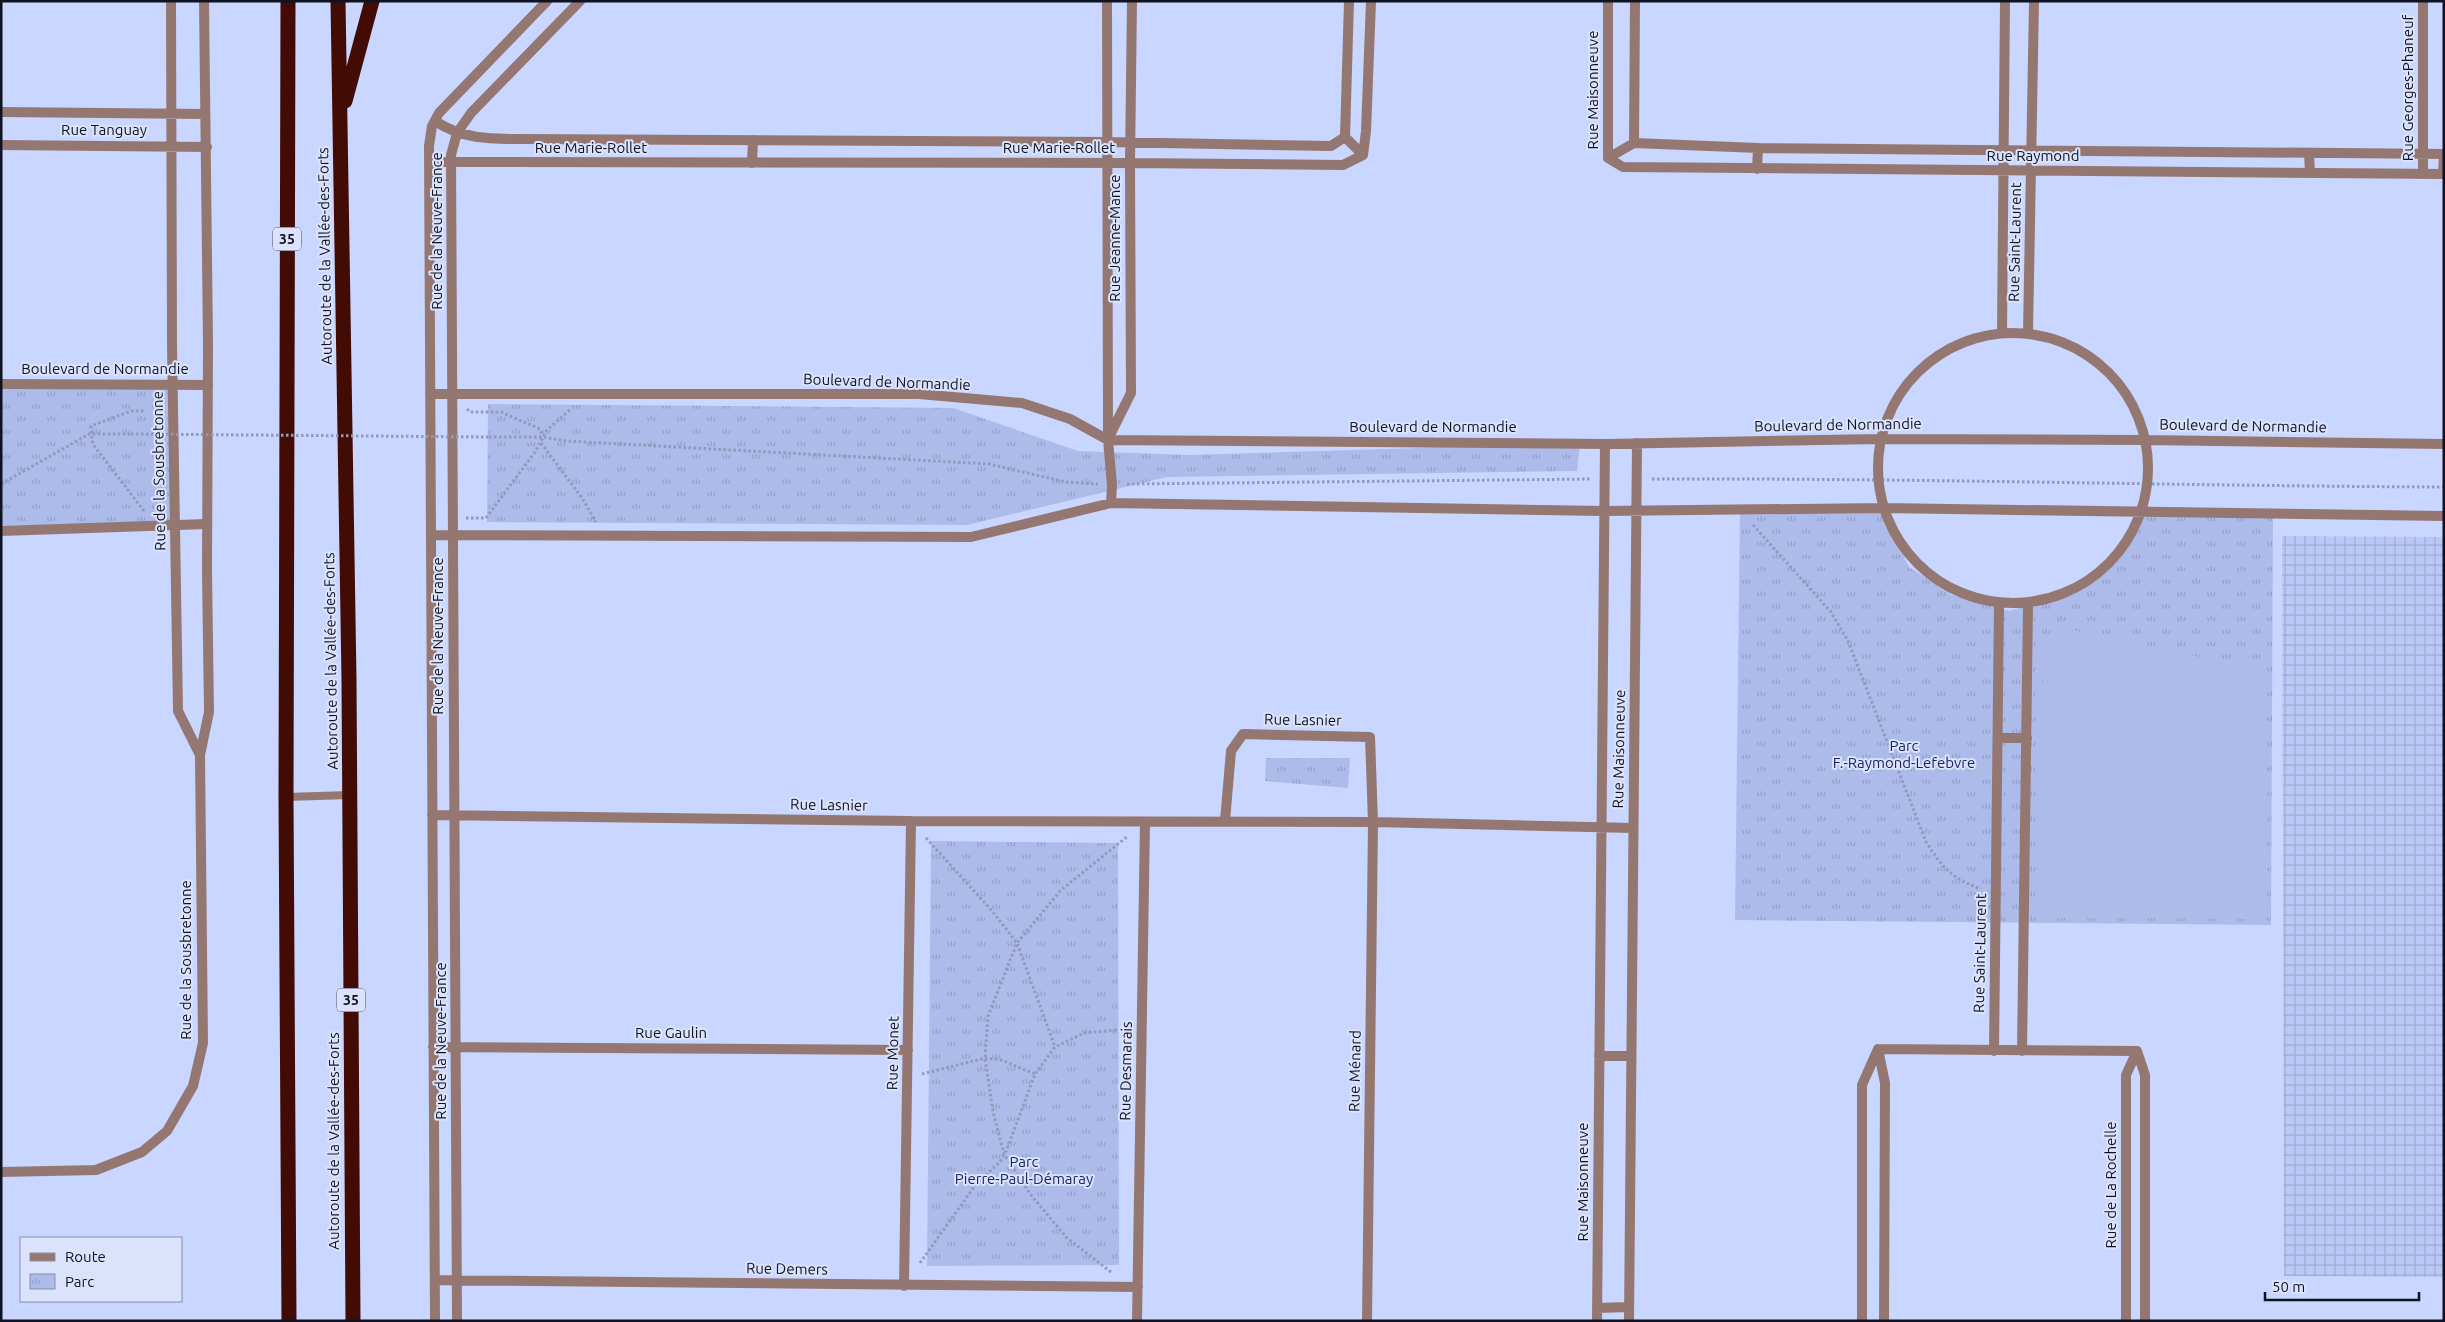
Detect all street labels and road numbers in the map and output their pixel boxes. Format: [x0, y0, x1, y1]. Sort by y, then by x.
street label: Rue Georges-Phaneuf [2399, 15, 2416, 161]
street label: Rue Maisonneuve [1584, 31, 1601, 149]
street label: Rue Tanguay [61, 121, 147, 138]
street label: Rue Marie-Rollet [535, 139, 647, 156]
street label: Rue Marie-Rollet [1003, 139, 1115, 156]
street label: Autoroute de la Vallée-des-Forts [314, 147, 335, 365]
street label: Rue Raymond [1987, 147, 2079, 164]
street label: Rue de la Neuve-France [428, 152, 445, 310]
street label: Rue Jeanne-Mance [1106, 174, 1123, 302]
street label: Rue Saint-Laurent [2005, 182, 2024, 302]
road number: 35 [273, 228, 301, 250]
street label: Boulevard de Normandie [21, 360, 189, 377]
street label: Boulevard de Normandie [803, 370, 971, 393]
street label: Rue de la Sousbretonne [149, 391, 168, 551]
street label: Boulevard de Normandie [1754, 415, 1922, 434]
street label: Boulevard de Normandie [2159, 416, 2327, 435]
street label: Boulevard de Normandie [1349, 418, 1517, 435]
street label: Autoroute de la Vallée-des-Forts [320, 552, 341, 770]
street label: Rue de la Neuve-France [429, 557, 446, 715]
street label: Rue Maisonneuve [1609, 689, 1628, 809]
street label: Rue Lasnier [1264, 710, 1342, 729]
street label: Rue Lasnier [790, 795, 868, 814]
street label: Rue de la Sousbretonne [177, 880, 194, 1040]
street label: Rue Saint-Laurent [1970, 893, 1989, 1013]
street label: Rue de la Neuve-France [432, 962, 449, 1120]
road number: 35 [337, 988, 365, 1012]
street label: Rue Monet [883, 1016, 902, 1090]
street label: Rue Desmarais [1116, 1021, 1135, 1121]
street label: Rue Gaulin [635, 1024, 707, 1041]
street label: Rue Ménard [1345, 1030, 1364, 1112]
street label: Autoroute de la Vallée-des-Forts [325, 1032, 342, 1250]
street label: Rue de La Rochelle [2102, 1122, 2119, 1248]
street label: Rue Maisonneuve [1574, 1123, 1591, 1241]
street label: Rue Demers [746, 1259, 828, 1278]

